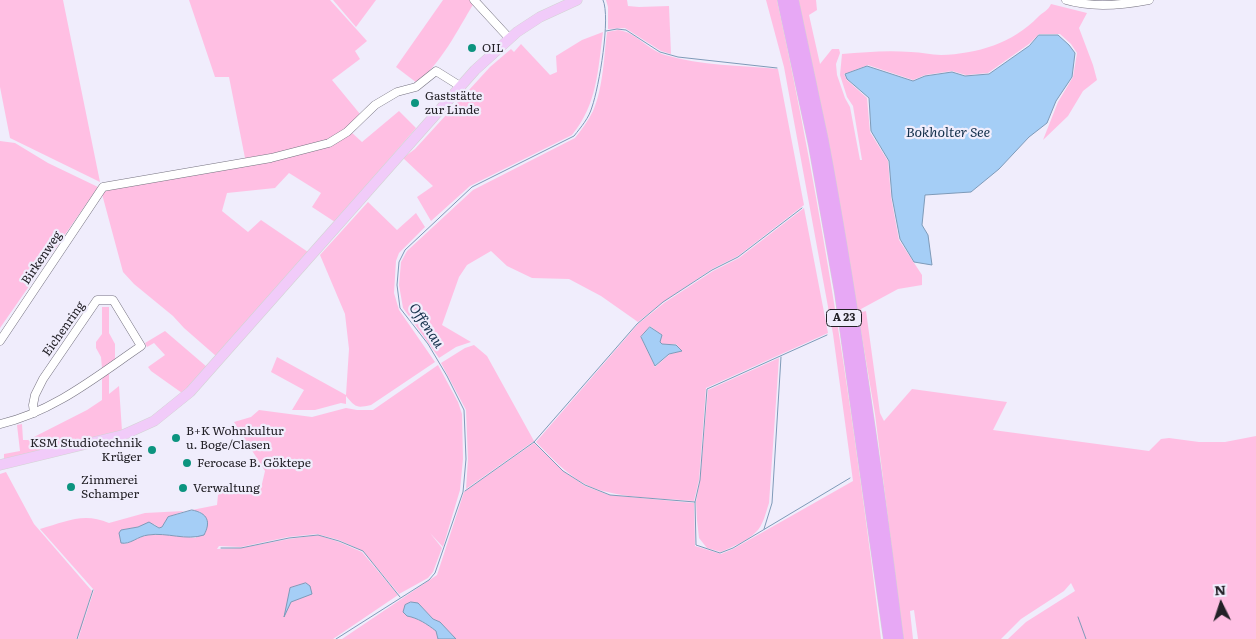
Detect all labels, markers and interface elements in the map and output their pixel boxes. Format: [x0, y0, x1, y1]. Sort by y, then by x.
place label: OIL [482, 41, 504, 55]
marker: OIL [466, 42, 478, 54]
place label: Gaststätte zur Linde [425, 89, 482, 117]
marker: Gaststätte zur Linde [409, 97, 421, 109]
water label: Bokholter See [906, 125, 990, 141]
street label: Birkenweg [19, 229, 65, 287]
street label: Eichenring [40, 299, 88, 359]
water label: Offenau [405, 300, 447, 352]
road number: A 23 [826, 310, 862, 326]
place label: B+K Wohnkultur u. Boge/Clasen [186, 424, 284, 452]
marker: B+K Wohnkultur u. Boge/Clasen [170, 432, 182, 444]
place label: KSM Studiotechnik Krüger [30, 436, 142, 464]
marker: KSM Studiotechnik Krüger [146, 444, 158, 456]
place label: Ferocase B. Göktepe [197, 456, 311, 470]
marker: Ferocase B. Göktepe [181, 457, 193, 469]
place label: Zimmerei Schamper [81, 473, 139, 501]
marker: Zimmerei Schamper [65, 481, 77, 493]
place label: Verwaltung [193, 481, 260, 495]
marker: Verwaltung [177, 482, 189, 494]
north arrow [1196, 579, 1246, 629]
text: N [1213, 579, 1227, 599]

